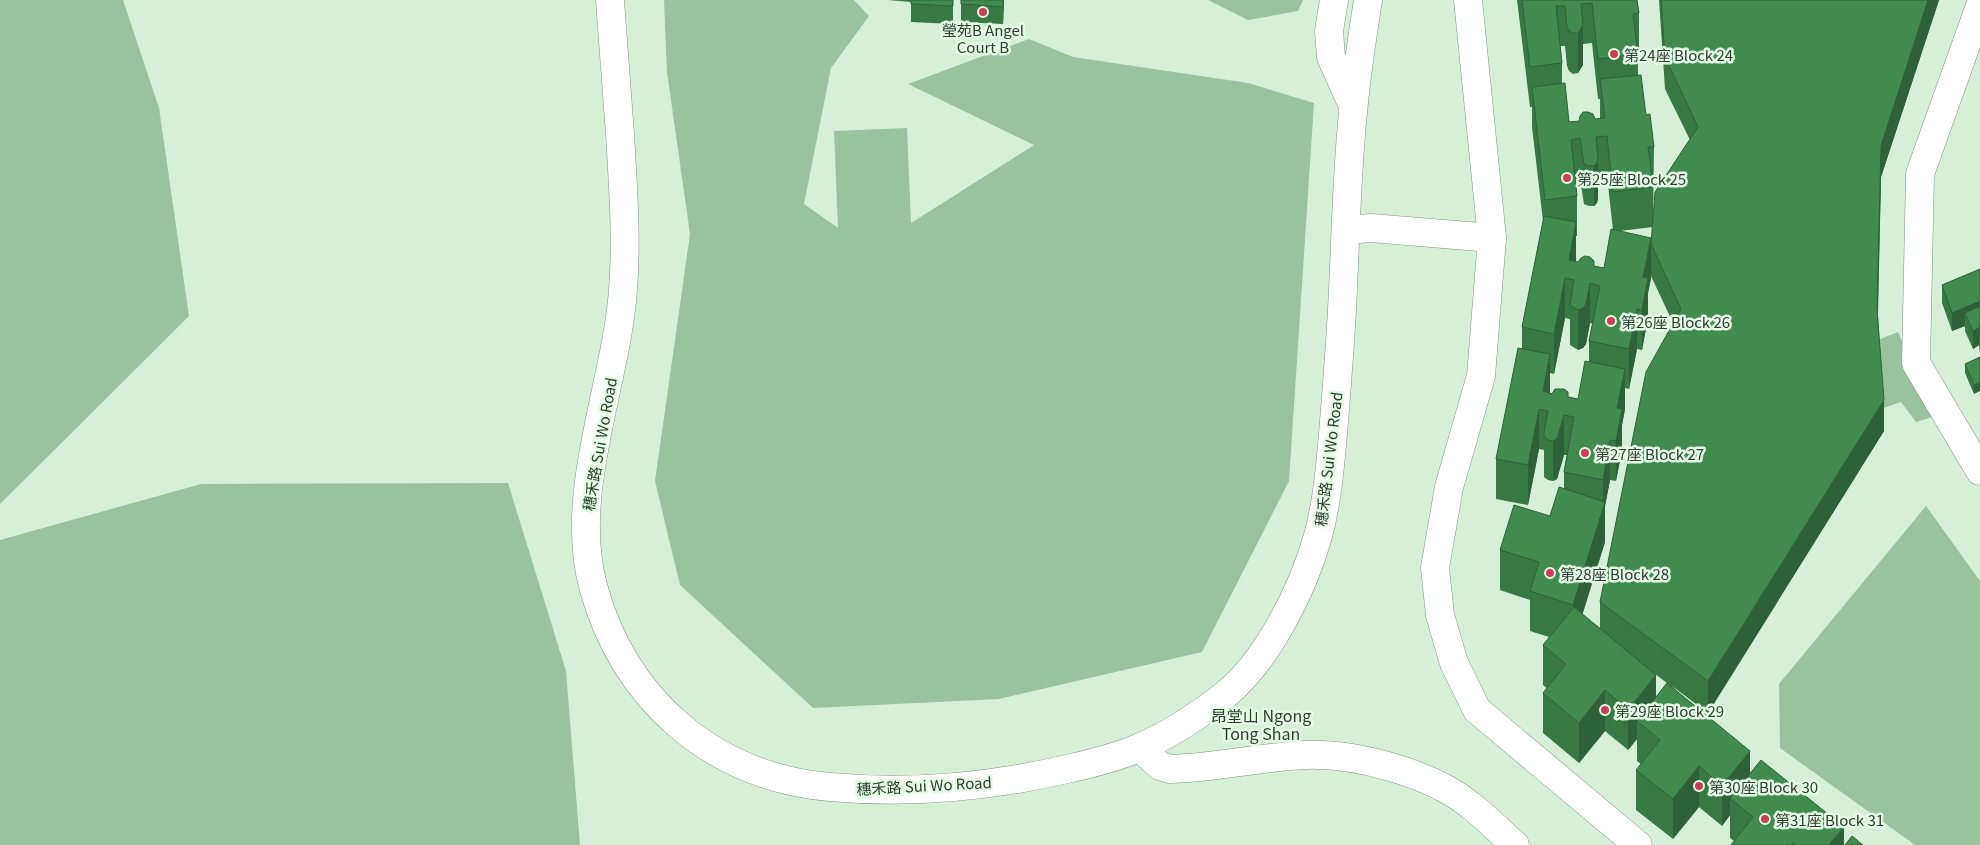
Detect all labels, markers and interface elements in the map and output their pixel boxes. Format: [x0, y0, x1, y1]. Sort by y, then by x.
marker: 瑩苑B Angel Court B [977, 6, 989, 18]
place label: 瑩苑B Angel Court B [942, 19, 1024, 57]
place label: 第24座 Block 24 [1624, 44, 1733, 65]
marker: 第24座 Block 24 [1608, 48, 1620, 60]
place label: 第25座 Block 25 [1577, 168, 1686, 189]
marker: 第25座 Block 25 [1561, 172, 1573, 184]
place label: 第26座 Block 26 [1621, 311, 1730, 332]
marker: 第26座 Block 26 [1605, 315, 1617, 327]
street label: 穗禾路 Sui Wo Road [577, 376, 621, 512]
street label: 穗禾路 Sui Wo Road [1309, 391, 1347, 527]
place label: 第27座 Block 27 [1595, 443, 1704, 464]
marker: 第27座 Block 27 [1579, 447, 1591, 459]
place label: 第28座 Block 28 [1560, 563, 1669, 584]
marker: 第28座 Block 28 [1544, 567, 1556, 579]
place label: 第29座 Block 29 [1615, 700, 1724, 721]
district label: 昂堂山 Ngong Tong Shan [1211, 703, 1311, 745]
marker: 第29座 Block 29 [1599, 704, 1611, 716]
street label: 穗禾路 Sui Wo Road [856, 771, 992, 799]
place label: 第30座 Block 30 [1709, 776, 1818, 797]
marker: 第30座 Block 30 [1693, 780, 1705, 792]
place label: 第31座 Block 31 [1775, 809, 1884, 830]
marker: 第31座 Block 31 [1759, 813, 1771, 825]

